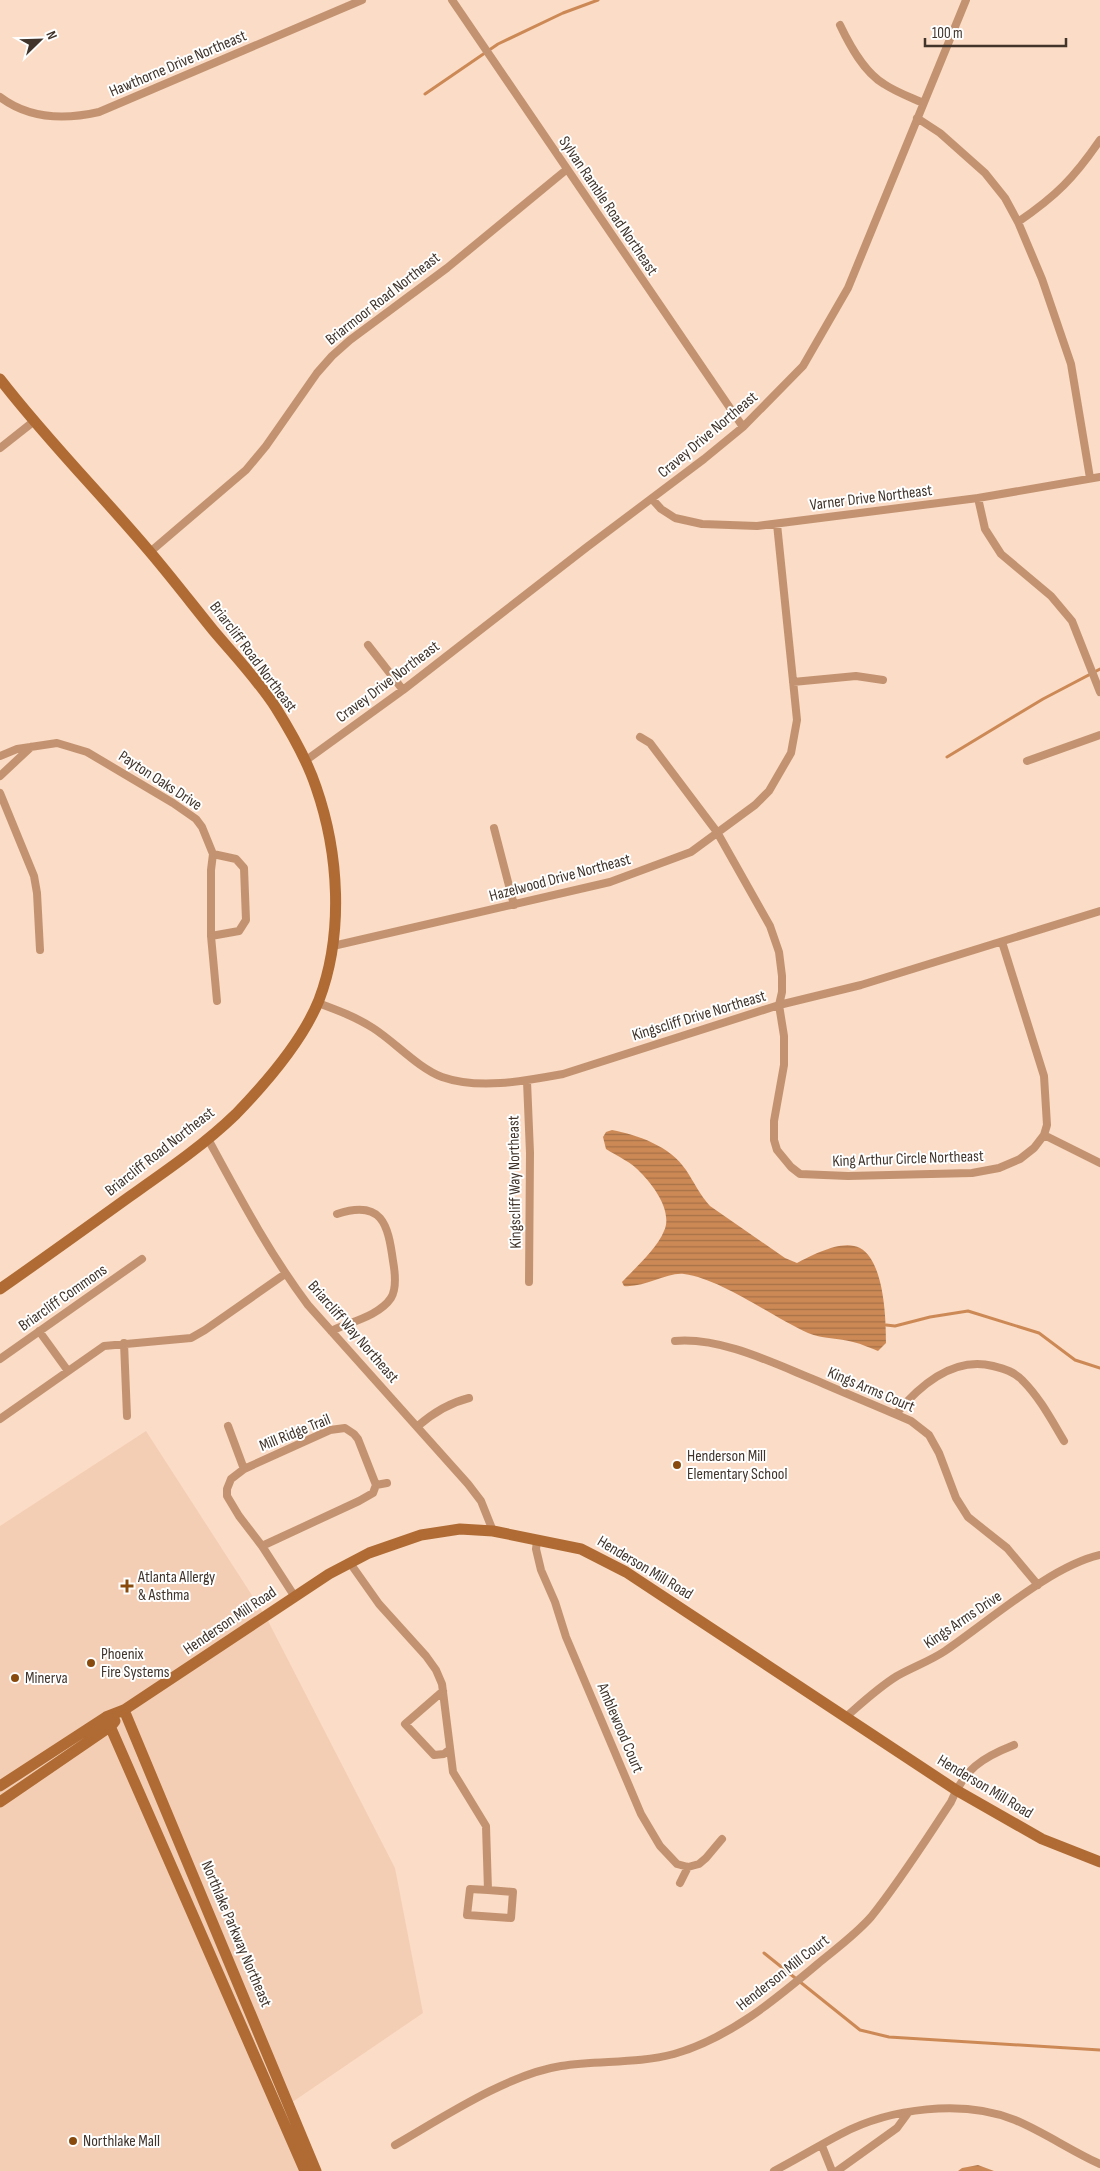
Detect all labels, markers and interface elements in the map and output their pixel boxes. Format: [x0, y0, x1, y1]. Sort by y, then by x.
north arrow [15, 15, 65, 65]
scale bar [925, 15, 1066, 47]
text: 100 m [932, 24, 963, 43]
street label: Hawthorne Drive Northeast [107, 26, 249, 101]
text: N [42, 28, 61, 42]
street label: Sylvan Ramble Road Northeast [554, 133, 662, 279]
street label: Briarmoor Road Northeast [322, 248, 444, 350]
street label: Cravey Drive Northeast [654, 388, 762, 482]
street label: Varner Drive Northeast [809, 481, 933, 515]
street label: Briarcliff Road Northeast [205, 598, 301, 716]
street label: Cravey Drive Northeast [333, 637, 443, 727]
street label: Payton Oaks Drive [115, 747, 205, 815]
street label: Hazelwood Drive Northeast [487, 850, 633, 906]
street label: Kingscliff Drive Northeast [630, 987, 768, 1045]
street label: Briarcliff Road Northeast [102, 1103, 218, 1201]
street label: Kingscliff Way Northeast [504, 1115, 526, 1249]
street label: King Arthur Circle Northeast [832, 1147, 984, 1171]
street label: Briarcliff Commons [15, 1260, 111, 1336]
street label: Briarcliff Way Northeast [304, 1277, 403, 1387]
street label: Kings Arms Court [825, 1363, 917, 1417]
street label: Mill Ridge Trail [257, 1410, 333, 1456]
place label: Henderson Mill Elementary School [687, 1447, 787, 1484]
marker: Henderson Mill Elementary School [671, 1459, 683, 1471]
street label: Henderson Mill Road [594, 1532, 696, 1604]
place label: Atlanta Allergy & Asthma [137, 1568, 215, 1605]
marker: Atlanta Allergy & Asthma [120, 1579, 134, 1593]
street label: Henderson Mill Road [180, 1583, 280, 1659]
street label: Kings Arms Drive [920, 1587, 1006, 1653]
place label: Phoenix Fire Systems [101, 1645, 170, 1682]
marker: Phoenix Fire Systems [85, 1657, 97, 1669]
place label: Minerva [25, 1669, 68, 1688]
marker: Minerva [9, 1672, 21, 1684]
street label: Amblewood Court [592, 1679, 647, 1776]
street label: Henderson Mill Road [934, 1751, 1036, 1823]
street label: Northlake Parkway Northeast [197, 1858, 275, 2010]
street label: Henderson Mill Court [733, 1931, 833, 2015]
place label: Northlake Mall [83, 2132, 160, 2151]
marker: Northlake Mall [67, 2135, 79, 2147]

